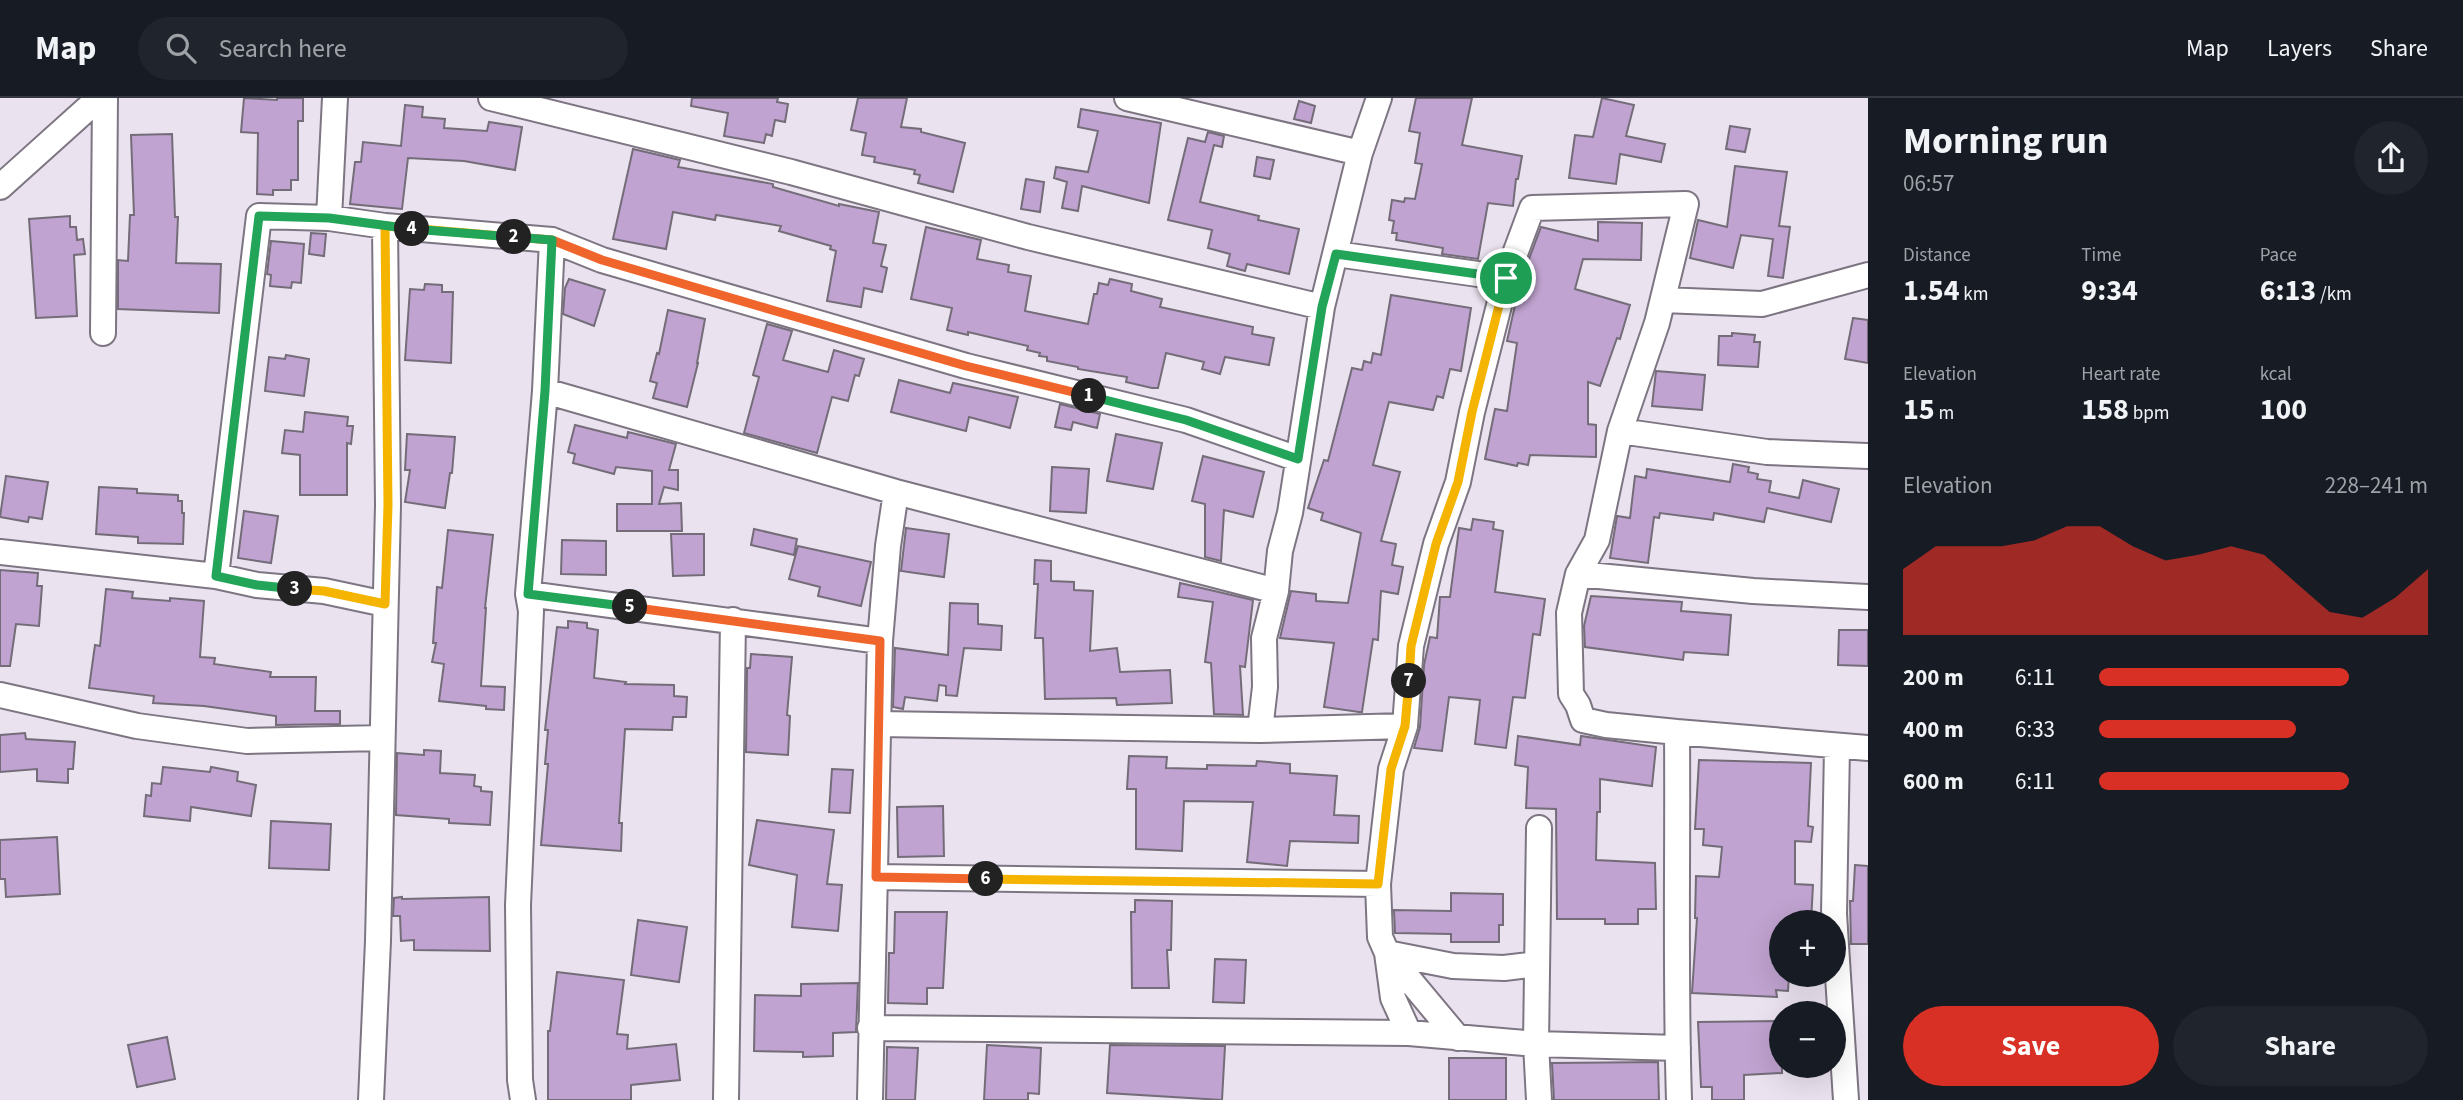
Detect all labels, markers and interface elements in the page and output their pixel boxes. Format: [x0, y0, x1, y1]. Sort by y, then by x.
search box [138, 17, 628, 80]
text: Map [35, 25, 96, 72]
icon: search [162, 29, 200, 67]
text: Search here [218, 30, 347, 67]
text: Map [2186, 31, 2229, 66]
text: Layers [2267, 31, 2332, 66]
text: Share [2370, 31, 2428, 66]
text: Morning run [1903, 114, 2108, 168]
button: share [2354, 121, 2428, 195]
text: 06:57 [1903, 167, 1954, 200]
pin: 4 [394, 212, 430, 246]
text: 4 [406, 215, 417, 242]
pin: 2 [496, 220, 532, 254]
text: 2 [508, 223, 519, 250]
text: Distance [1903, 242, 1971, 269]
text: Time [2081, 242, 2121, 269]
text: Pace [2260, 242, 2297, 269]
pin [1476, 248, 1536, 308]
icon: arrive [1487, 259, 1525, 297]
text: 1.54 [1903, 269, 1960, 312]
text: 9:34 [2081, 269, 2138, 312]
text: 6:13 [2260, 269, 2316, 312]
text: km [1960, 281, 1989, 308]
text: /km [2316, 281, 2352, 308]
text: Elevation [1903, 361, 1977, 388]
text: Heart rate [2081, 361, 2160, 388]
text: kcal [2260, 361, 2292, 388]
pin: 1 [1072, 378, 1106, 414]
text: 1 [1083, 382, 1094, 409]
text: 15 [1903, 388, 1935, 431]
text: 158 [2081, 388, 2129, 431]
text: 100 [2260, 388, 2307, 431]
text: m [1935, 400, 1954, 427]
text: bpm [2129, 400, 2169, 427]
text: Elevation [1903, 469, 1993, 502]
text: 228–241 m [2325, 469, 2428, 502]
pin: 3 [278, 572, 312, 606]
text: 3 [289, 575, 300, 602]
pin: 5 [612, 589, 648, 624]
text: 5 [624, 593, 635, 620]
text: 200 m [1903, 661, 1964, 694]
text: 6:11 [2015, 661, 2055, 694]
pin: 7 [1392, 664, 1426, 698]
text: 7 [1403, 667, 1414, 694]
text: 400 m [1903, 713, 1964, 746]
text: 6:33 [2015, 713, 2055, 746]
text: 600 m [1903, 765, 1964, 798]
text: 6:11 [2015, 765, 2055, 798]
pin: 6 [968, 862, 1004, 896]
text: 6 [980, 865, 991, 892]
map controls [1769, 910, 1846, 1078]
button: + [1769, 910, 1846, 987]
button: − [1769, 1001, 1846, 1078]
button: Save [1903, 1006, 2159, 1086]
button: Share [2173, 1006, 2428, 1086]

